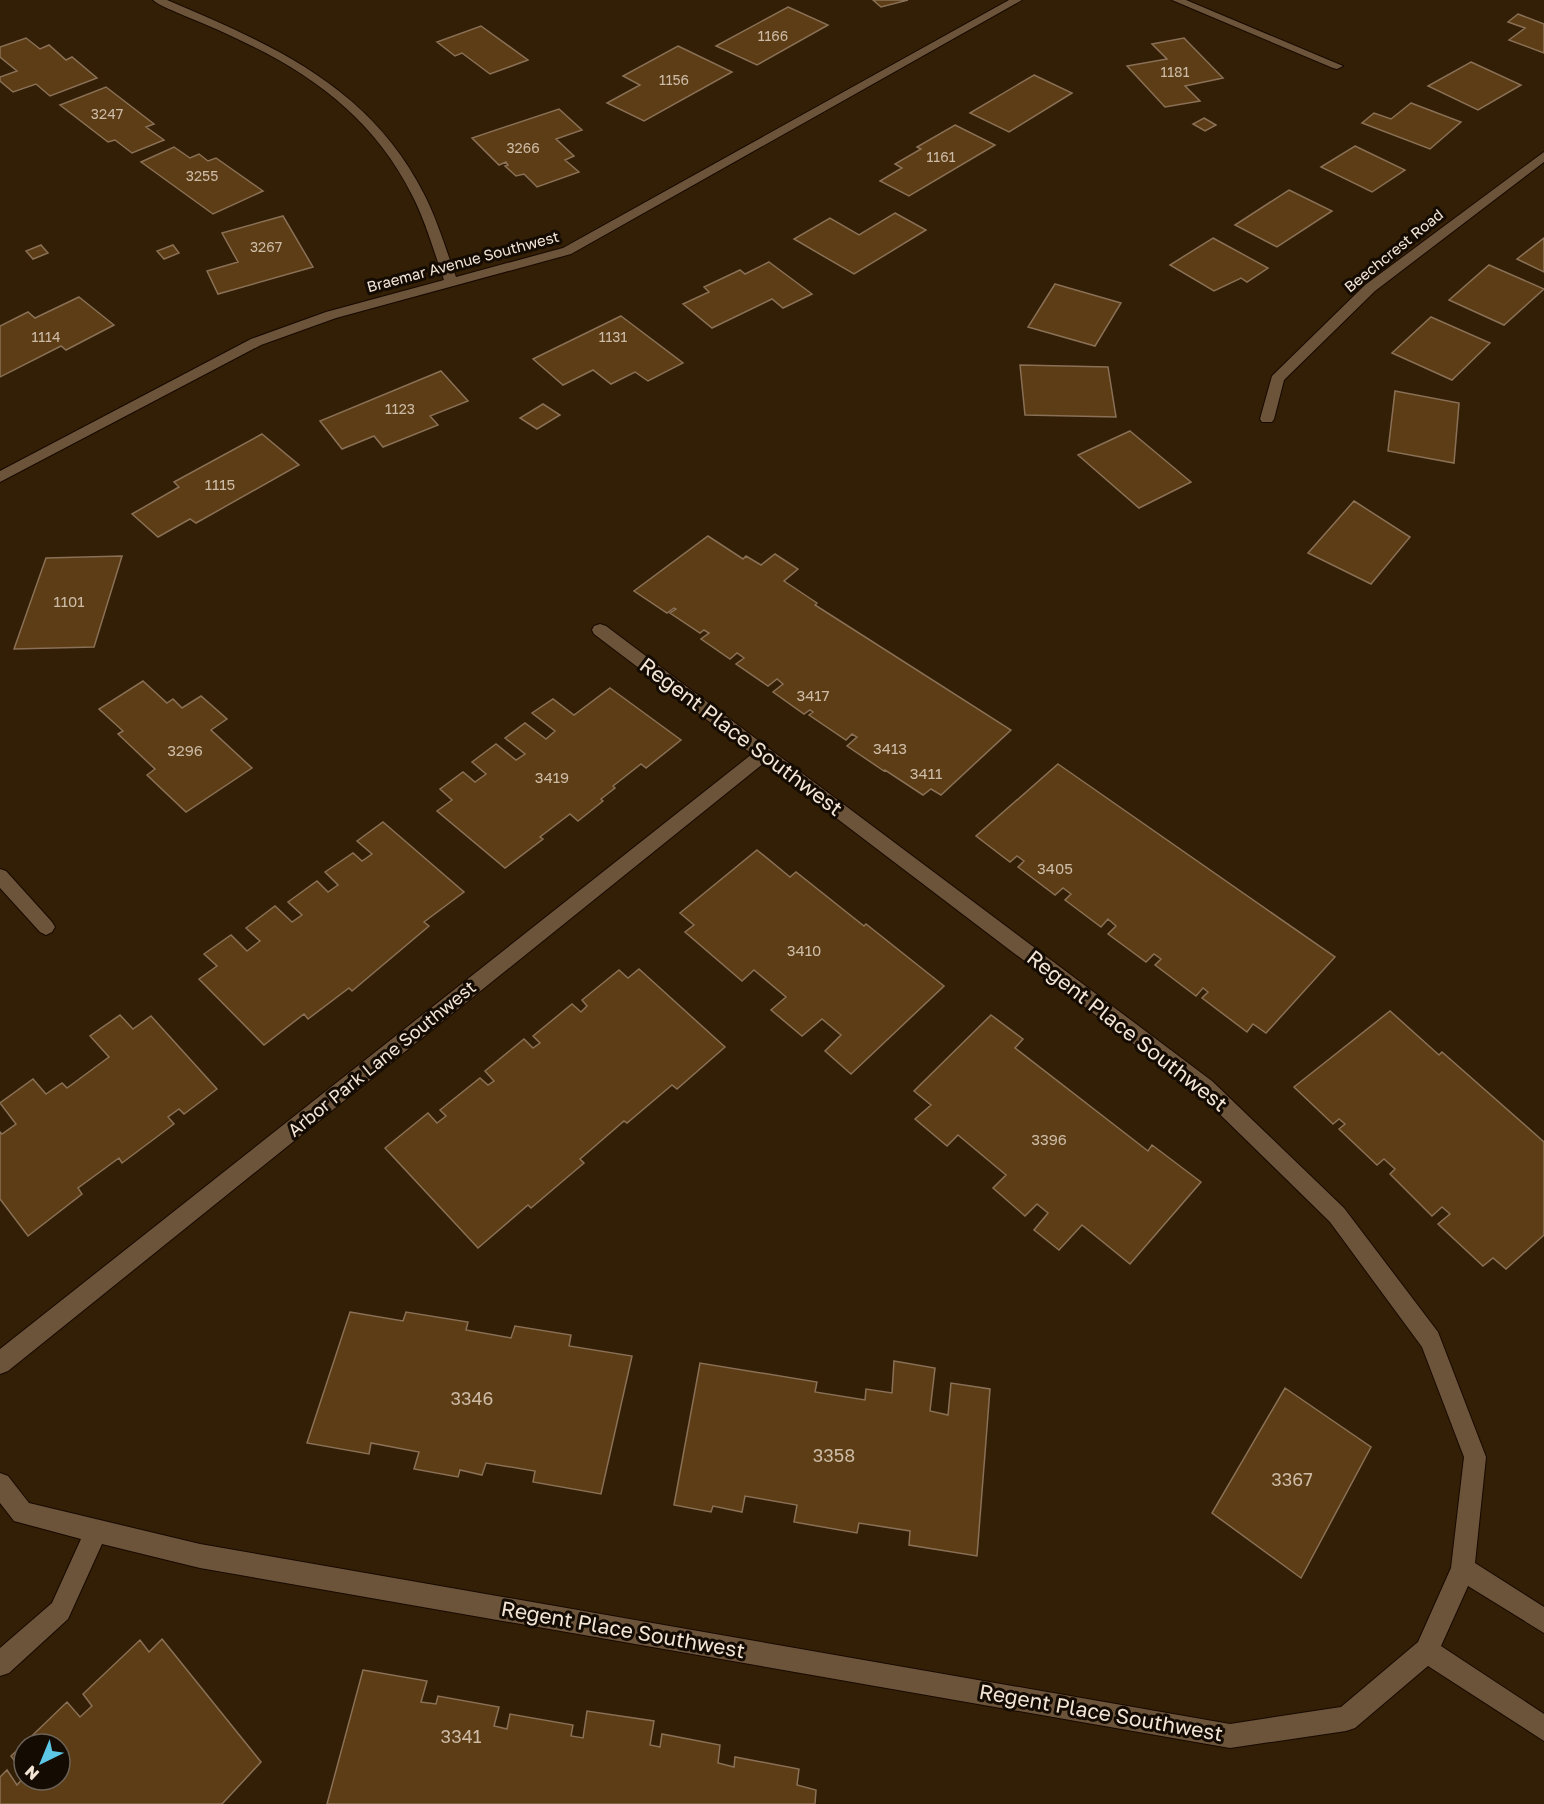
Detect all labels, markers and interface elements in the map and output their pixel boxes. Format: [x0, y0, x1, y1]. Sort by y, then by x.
house number: 1166 [758, 27, 788, 44]
house number: 1181 [1161, 63, 1190, 80]
house number: 1156 [659, 71, 689, 88]
house number: 3247 [91, 105, 123, 122]
house number: 3266 [506, 139, 540, 156]
house number: 1161 [927, 148, 956, 165]
house number: 3255 [186, 167, 218, 184]
street label: Beechcrest Road [1340, 205, 1446, 296]
street label: Braemar Avenue Southwest [365, 227, 561, 295]
house number: 3267 [250, 238, 282, 255]
house number: 1114 [32, 328, 60, 345]
house number: 1131 [599, 328, 627, 345]
house number: 1123 [385, 400, 415, 417]
house number: 1115 [205, 475, 235, 493]
house number: 1101 [53, 592, 85, 610]
street label: Regent Place Southwest [635, 651, 848, 821]
house number: 3417 [796, 686, 830, 704]
house number: 3413 [873, 739, 907, 757]
house number: 3296 [167, 741, 203, 759]
house number: 3411 [910, 764, 942, 782]
house number: 3419 [535, 768, 569, 786]
house number: 3405 [1037, 859, 1073, 877]
house number: 3410 [787, 941, 821, 959]
street label: Regent Place Southwest [1022, 944, 1233, 1117]
street label: Arbor Park Lane Southwest [283, 976, 480, 1141]
house number: 3396 [1031, 1130, 1067, 1148]
house number: 3346 [451, 1387, 493, 1409]
house number: 3358 [813, 1444, 855, 1466]
house number: 3367 [1271, 1468, 1313, 1490]
street label: Regent Place Southwest [499, 1595, 747, 1663]
street label: Regent Place Southwest [977, 1678, 1225, 1746]
house number: 3341 [441, 1725, 482, 1747]
north arrow [12, 1732, 72, 1792]
text: N [20, 1762, 43, 1784]

